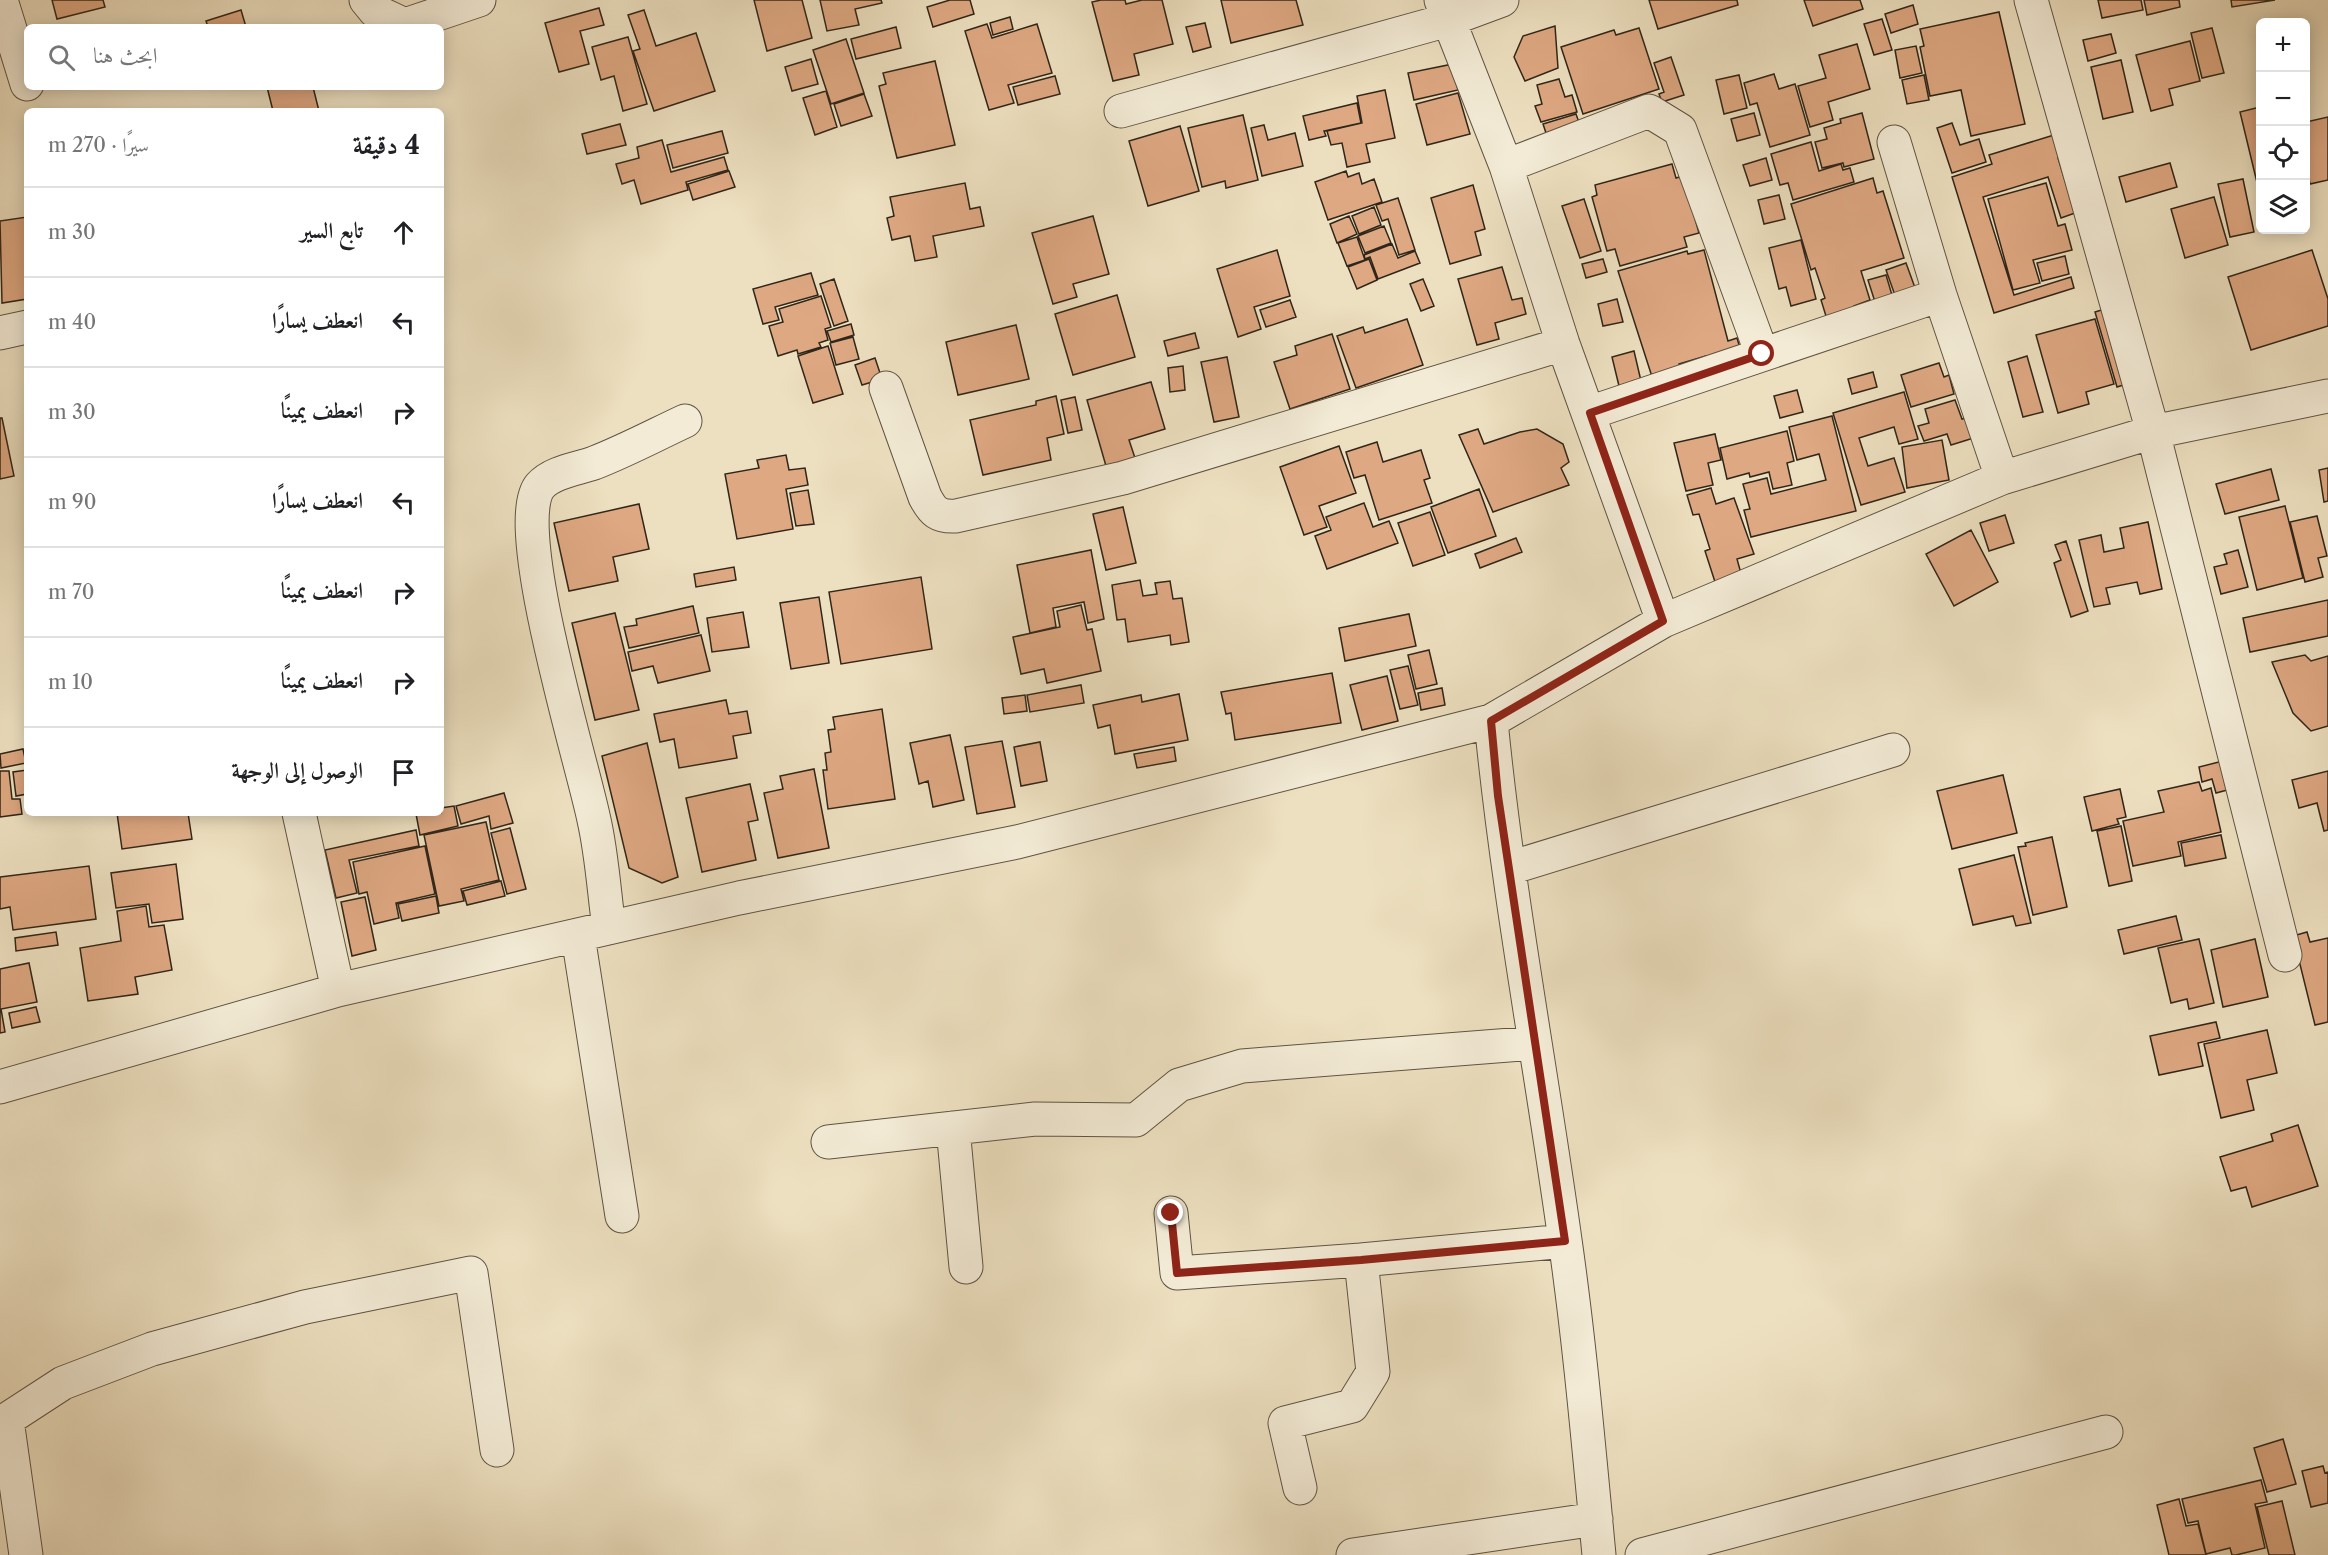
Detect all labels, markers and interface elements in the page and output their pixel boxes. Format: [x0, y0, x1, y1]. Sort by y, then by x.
map controls [2256, 18, 2310, 234]
button: + [2256, 18, 2310, 72]
search box [24, 24, 444, 90]
icon: search [45, 41, 78, 74]
text: ابحث هنا [93, 42, 158, 69]
button: − [2256, 72, 2310, 126]
button: locate [2256, 126, 2310, 180]
text: 4 دقيقة [353, 129, 420, 161]
text: سيرًا · 270 m [48, 133, 149, 157]
button: layers [2256, 180, 2310, 234]
icon: ahead [387, 216, 420, 249]
text: تابع السير [300, 217, 363, 244]
text: 30 m [48, 220, 96, 244]
icon: left [387, 306, 420, 339]
text: انعطف يسارًا [272, 307, 363, 334]
text: 40 m [48, 310, 96, 334]
route start [1748, 340, 1774, 366]
icon: right [387, 396, 420, 429]
text: انعطف يمينًا [281, 397, 363, 424]
text: 30 m [48, 400, 96, 424]
icon: left [387, 486, 420, 519]
text: انعطف يسارًا [272, 487, 363, 514]
text: 90 m [48, 490, 96, 514]
icon: right [387, 576, 420, 609]
text: انعطف يمينًا [281, 577, 363, 604]
text: 70 m [48, 580, 95, 604]
icon: right [387, 666, 420, 699]
text: انعطف يمينًا [281, 667, 363, 694]
text: 10 m [48, 670, 93, 694]
icon: arrive [387, 756, 420, 789]
text: الوصول إلى الوجهة [231, 757, 363, 784]
route end [1157, 1199, 1183, 1225]

